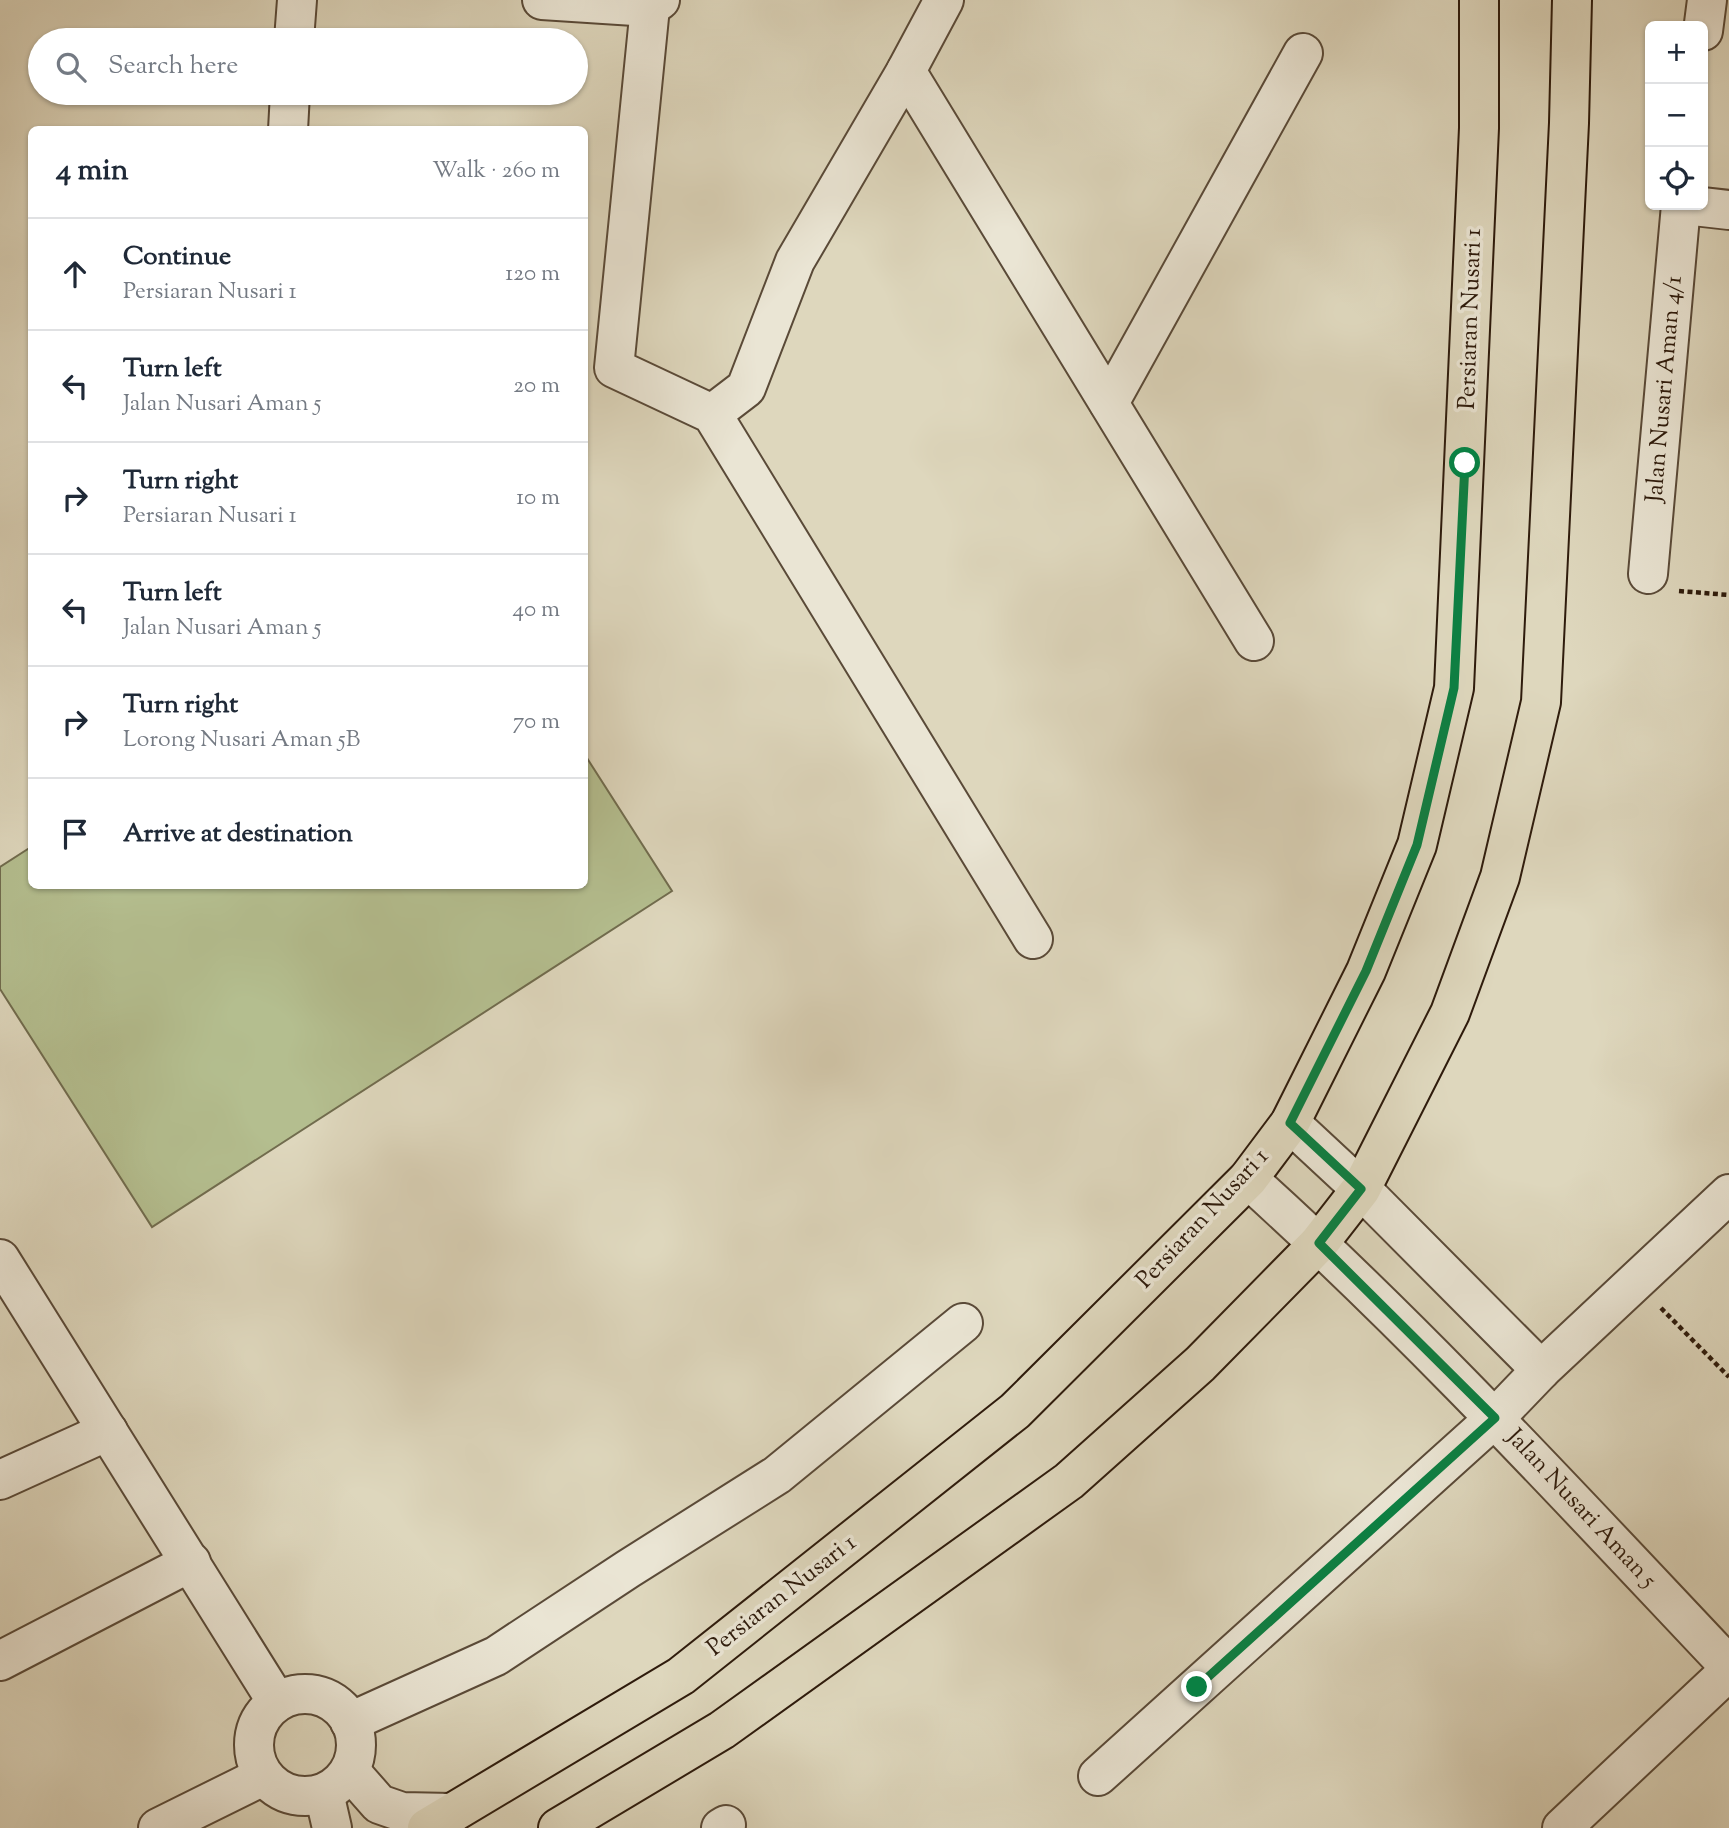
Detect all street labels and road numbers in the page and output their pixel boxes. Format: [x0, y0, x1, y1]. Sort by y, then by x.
street label: Persiaran Nusari 1 [1451, 228, 1491, 410]
street label: Jalan Nusari Aman 4/1 [1638, 274, 1692, 506]
street label: Persiaran Nusari 1 [1129, 1141, 1277, 1297]
street label: Jalan Nusari Aman 5 [1497, 1420, 1664, 1596]
street label: Persiaran Nusari 1 [700, 1527, 864, 1665]

